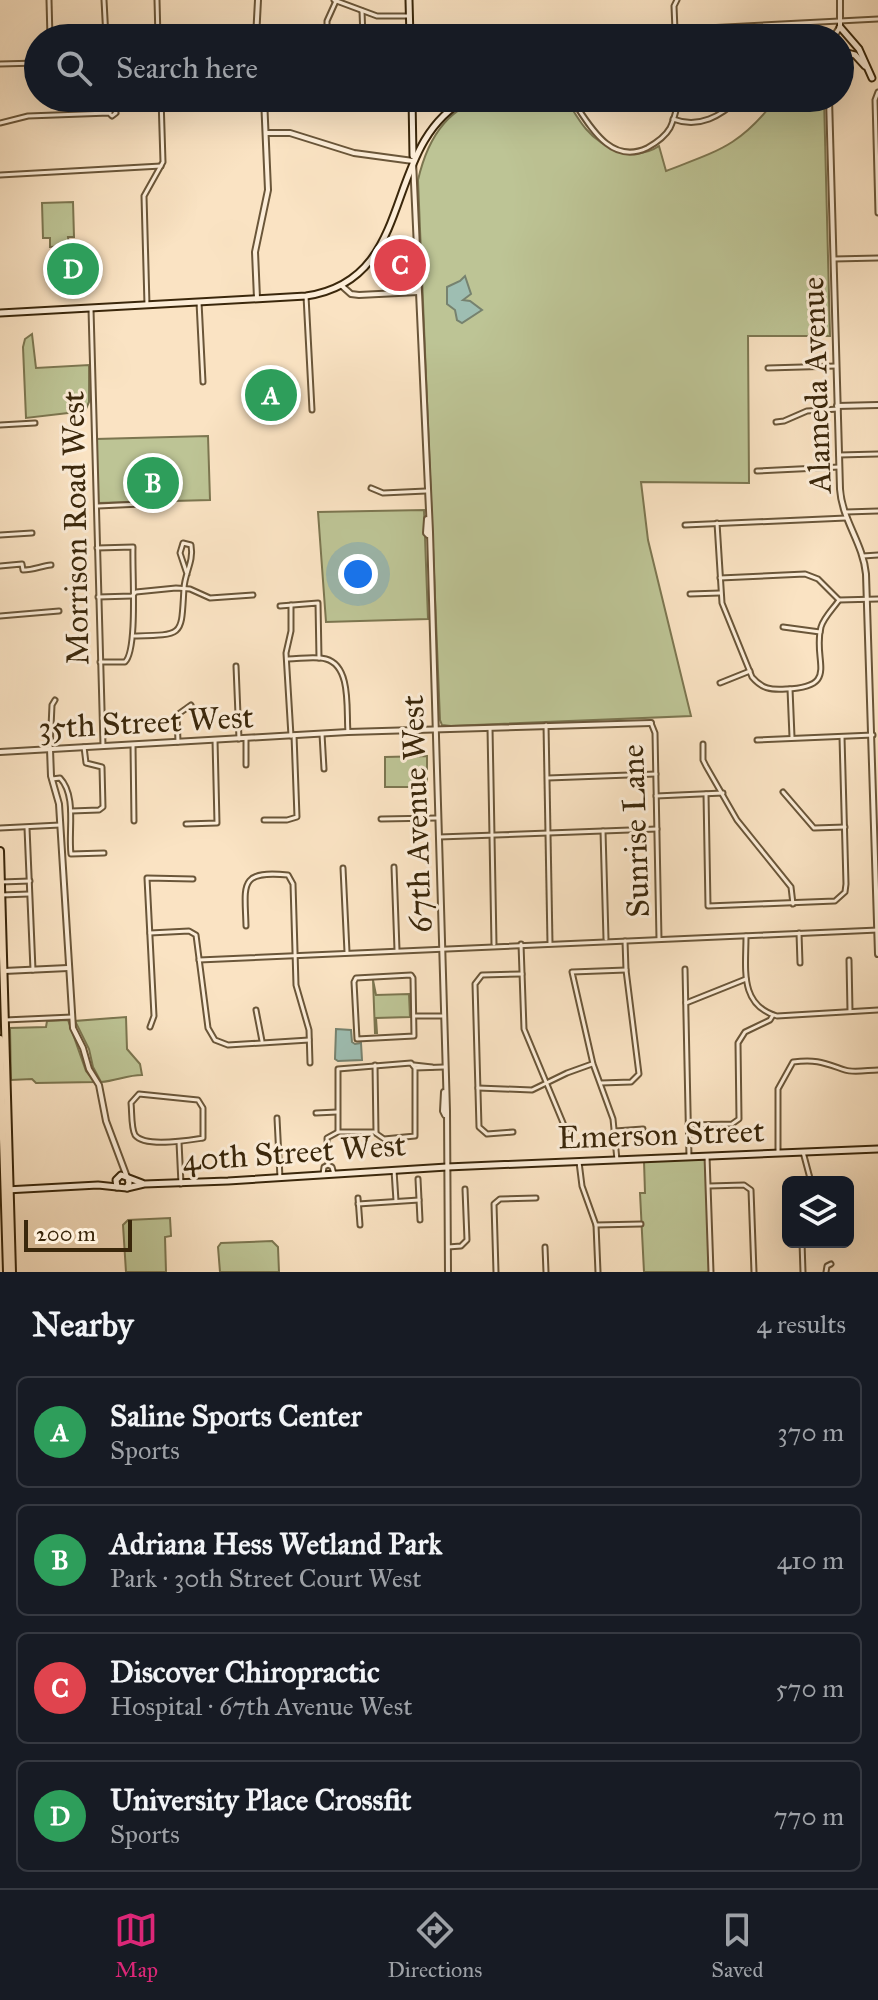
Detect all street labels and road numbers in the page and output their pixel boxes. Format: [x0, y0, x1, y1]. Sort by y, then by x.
street label: Alameda Avenue [793, 276, 840, 496]
street label: Morrison Road West [54, 390, 97, 666]
street label: 67th Avenue West [393, 694, 440, 934]
street label: 35th Street West [37, 697, 255, 748]
street label: Sunrise Lane [613, 744, 658, 918]
street label: Emerson Street [557, 1111, 765, 1158]
street label: 40th Street West [181, 1125, 407, 1180]

